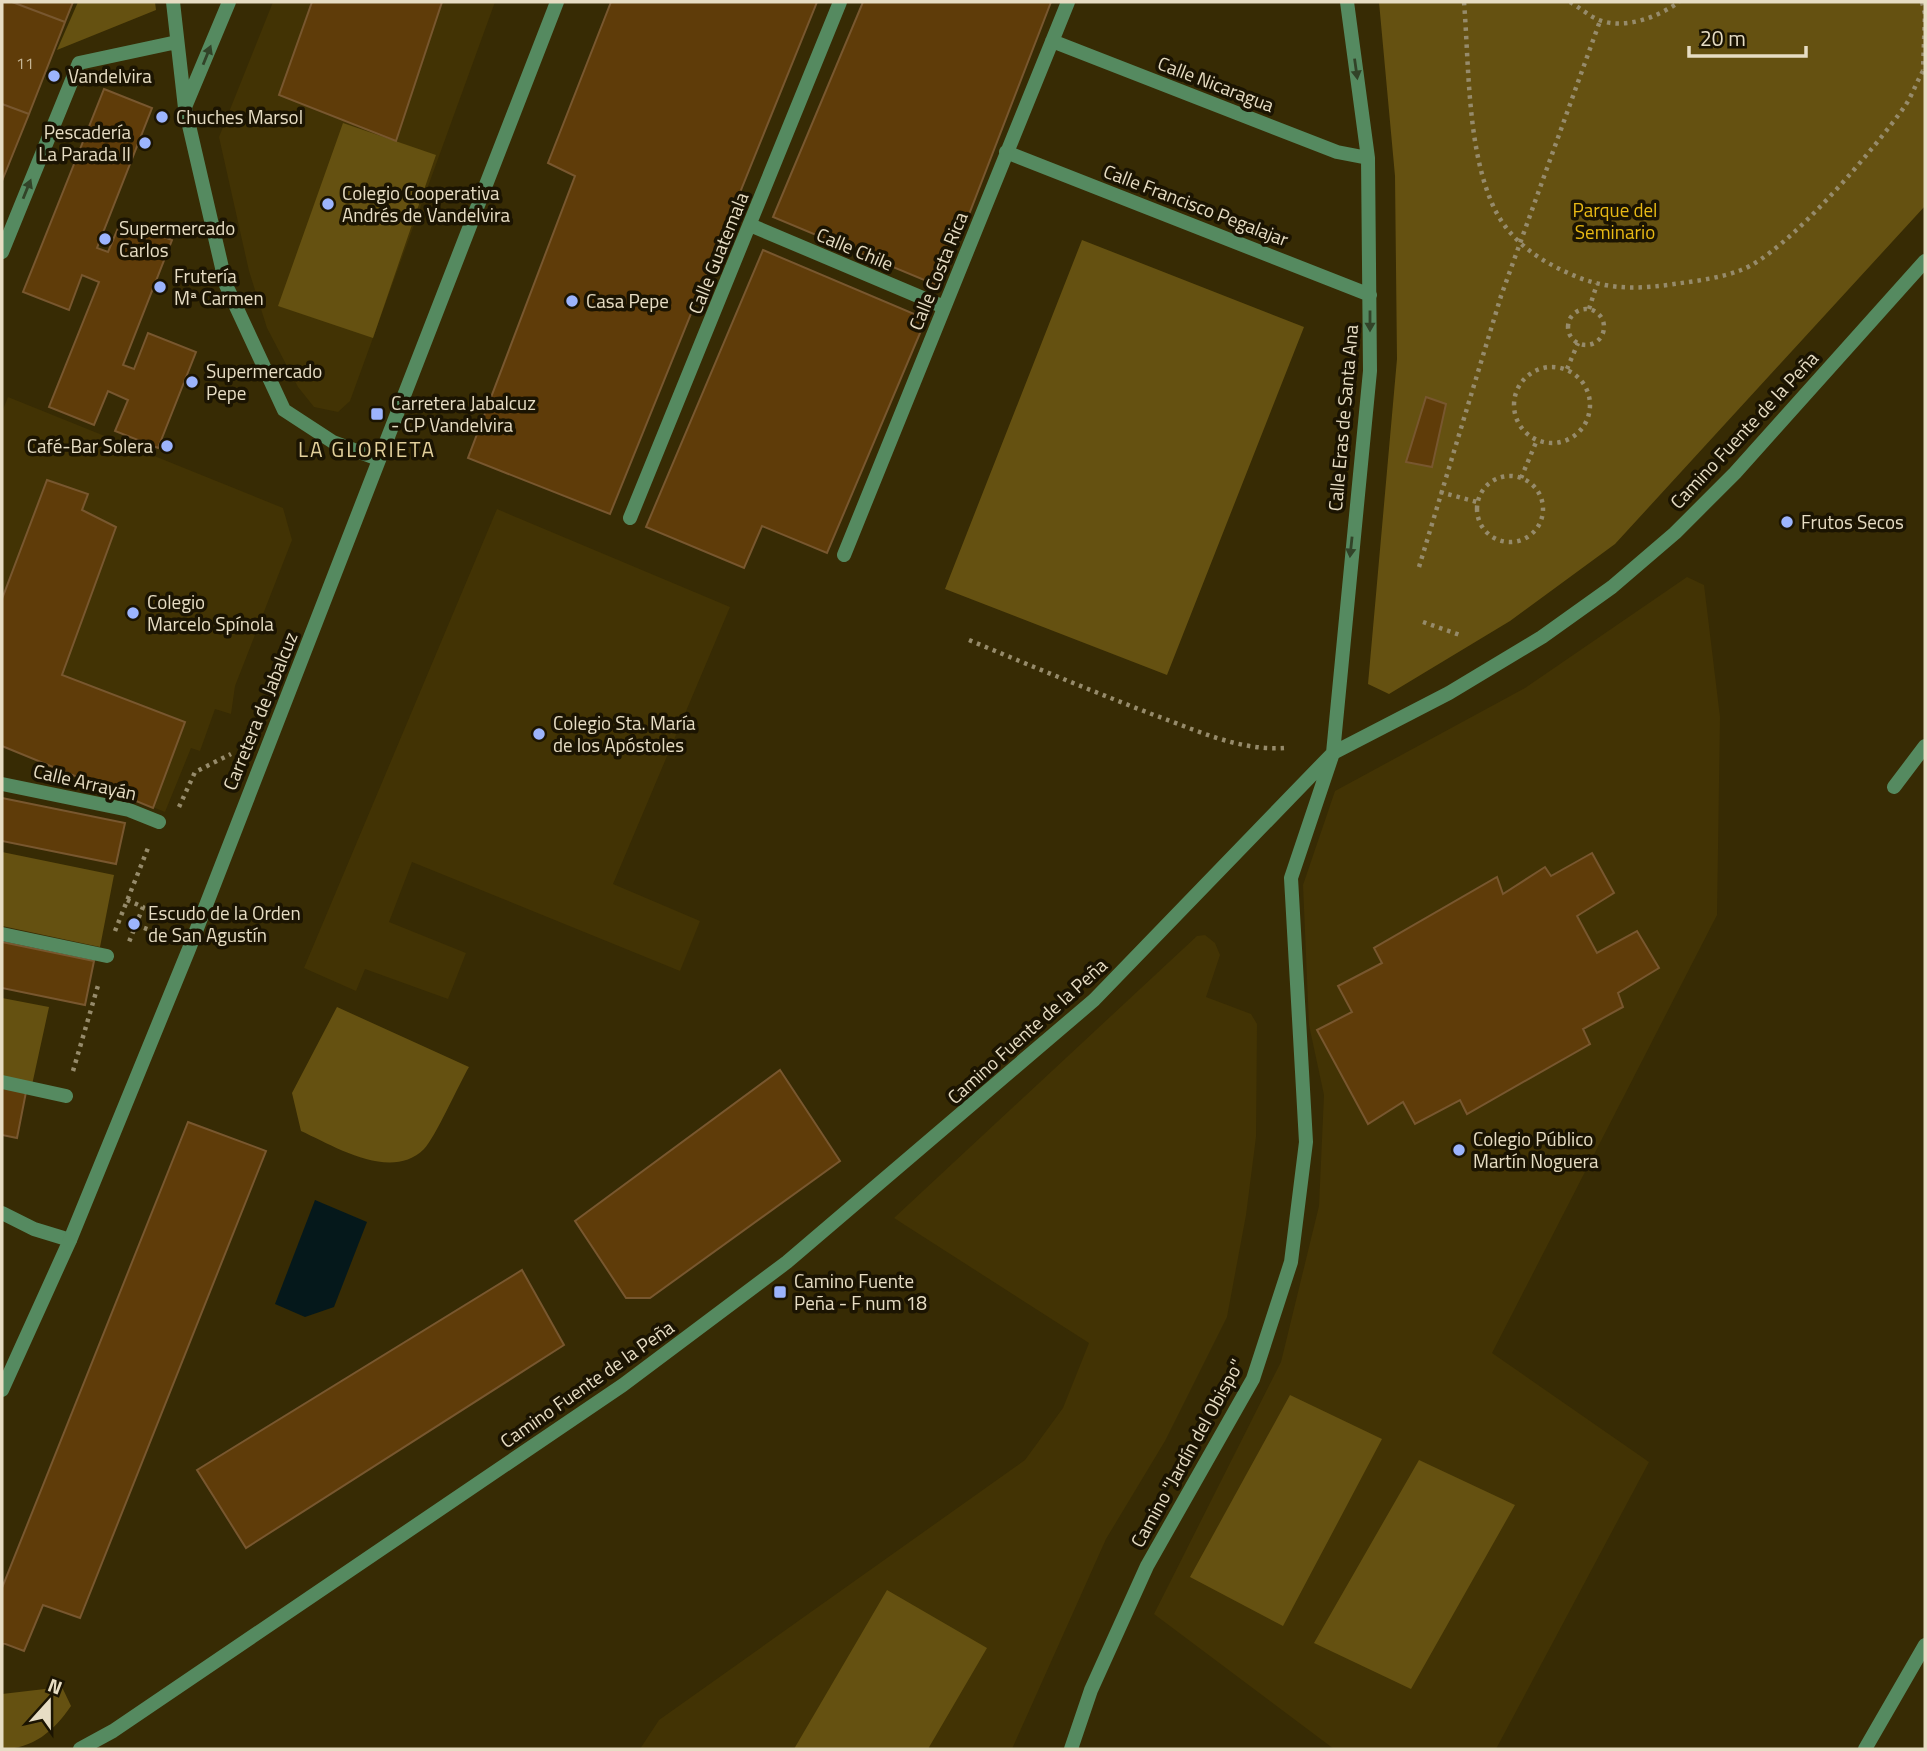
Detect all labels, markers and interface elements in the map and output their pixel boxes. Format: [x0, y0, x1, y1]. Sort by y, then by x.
scale bar [1689, 14, 1806, 58]
text: 20 m [1700, 22, 1746, 54]
one-way arrow [201, 44, 212, 65]
street label: Calle Nicaragua [1154, 48, 1279, 119]
house number: 11 [16, 51, 34, 75]
one-way arrow [1351, 59, 1362, 81]
place label: Vandelvira [68, 61, 152, 90]
marker: Vandelvira [46, 68, 62, 84]
place label: Chuches Marsol [176, 102, 303, 131]
marker: Chuches Marsol [154, 109, 170, 125]
place label: Pescadería La Parada II [38, 117, 131, 168]
marker: Pescadería La Parada II [137, 135, 153, 151]
street label: Calle Francisco Pegalajar [1099, 156, 1293, 253]
one-way arrow [22, 178, 33, 199]
place label: Colegio Cooperativa Andrés de Vandelvira [342, 178, 511, 229]
street label: Calle Guatemala [680, 187, 755, 318]
park label: Parque del Seminario [1573, 195, 1657, 246]
marker: Colegio Cooperativa Andrés de Vandelvira [320, 196, 336, 212]
street label: Calle Costa Rica [901, 207, 975, 334]
place label: Supermercado Carlos [119, 213, 235, 264]
street label: Calle Chile [812, 219, 898, 278]
marker: Supermercado Carlos [97, 231, 113, 247]
place label: Frutería Mª Carmen [174, 261, 264, 312]
marker: Frutería Mª Carmen [152, 279, 168, 295]
place label: Casa Pepe [586, 286, 669, 315]
marker: Casa Pepe [564, 293, 580, 309]
one-way arrow [1364, 310, 1376, 332]
street label: Calle Eras de Santa Ana [1320, 323, 1365, 512]
street label: Camino Fuente de la Peña [1663, 344, 1825, 515]
place label: Supermercado Pepe [206, 356, 322, 407]
marker: Supermercado Pepe [184, 374, 200, 390]
place label: Carretera Jabalcuz - CP Vandelvira [391, 388, 536, 439]
marker: Carretera Jabalcuz - CP Vandelvira [369, 406, 385, 422]
place label: Café-Bar Solera [27, 431, 153, 460]
district label: LA GLORIETA [298, 433, 436, 465]
marker: Café-Bar Solera [159, 438, 175, 454]
place label: Frutos Secos [1801, 507, 1904, 536]
marker: Frutos Secos [1779, 514, 1795, 530]
one-way arrow [1345, 536, 1356, 558]
place label: Colegio Marcelo Spínola [147, 587, 274, 638]
marker: Colegio Marcelo Spínola [125, 605, 141, 621]
street label: Carretera de Jabalcuz [215, 627, 305, 794]
place label: Colegio Sta. María de los Apóstoles [553, 708, 696, 759]
marker: Colegio Sta. María de los Apóstoles [531, 726, 547, 742]
street label: Calle Arrayán [31, 756, 140, 807]
place label: Escudo de la Orden de San Agustín [148, 898, 301, 949]
marker: Escudo de la Orden de San Agustín [126, 916, 142, 932]
street label: Camino Fuente de la Peña [940, 950, 1114, 1111]
place label: Colegio Público Martín Noguera [1473, 1124, 1599, 1175]
marker: Colegio Público Martín Noguera [1451, 1142, 1467, 1158]
place label: Camino Fuente Peña - F num 18 [794, 1266, 927, 1317]
marker: Camino Fuente Peña - F num 18 [772, 1284, 788, 1300]
street label: Camino Fuente de la Peña [494, 1312, 680, 1455]
street label: Camino "Jardín del Obispo" [1123, 1353, 1251, 1552]
north arrow [14, 1667, 84, 1737]
text: N [44, 1670, 67, 1702]

